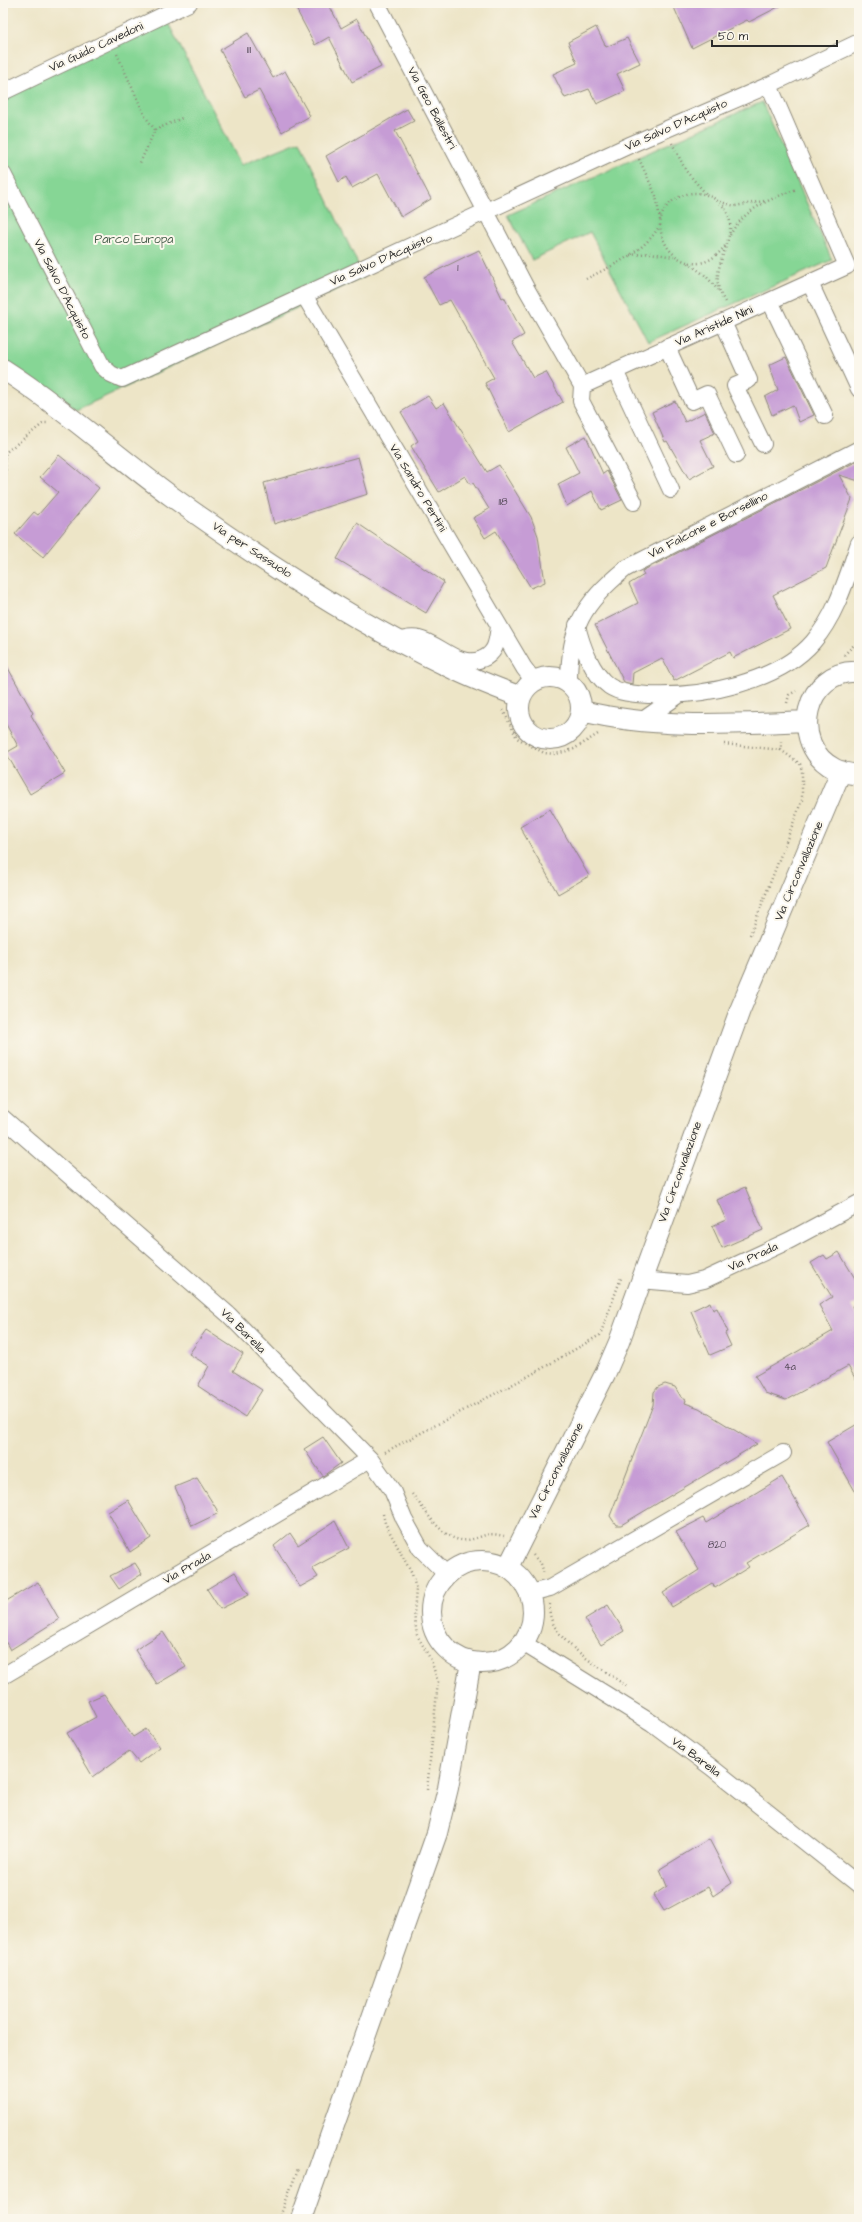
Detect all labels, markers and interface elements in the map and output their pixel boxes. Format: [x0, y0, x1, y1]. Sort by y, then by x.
street label: Via Guido Cavedoni [46, 18, 146, 76]
scale bar [712, 22, 837, 48]
text: 50 m [718, 28, 749, 45]
house number: 111 [247, 43, 252, 57]
street label: Via Geo Ballestri [403, 64, 461, 152]
street label: Via Salvo D'Acquisto [622, 95, 730, 155]
street label: Via Salvo D'Acquisto [327, 230, 435, 290]
park label: Parco Europa [95, 231, 173, 248]
street label: Via Salvo D'Acquisto [29, 236, 95, 342]
house number: 1 [457, 261, 459, 275]
street label: Via Aristide Nini [672, 301, 756, 351]
street label: Via Sandro Pertini [385, 441, 451, 535]
street label: Via Falcone e Borsellino [645, 487, 771, 563]
house number: 118 [498, 495, 508, 509]
street label: Via per Sassuolo [209, 518, 295, 582]
street label: Via Circonvallazione [770, 818, 828, 923]
street label: Via Circonvallazione [654, 1118, 706, 1225]
street label: Via Prada [725, 1238, 781, 1276]
street label: Via Barella [217, 1305, 269, 1357]
house number: 4a [784, 1360, 796, 1374]
street label: Via Circonvallazione [524, 1419, 588, 1522]
house number: 820 [708, 1538, 726, 1552]
street label: Via Prada [160, 1547, 214, 1589]
street label: Via Barella [668, 1733, 724, 1781]

